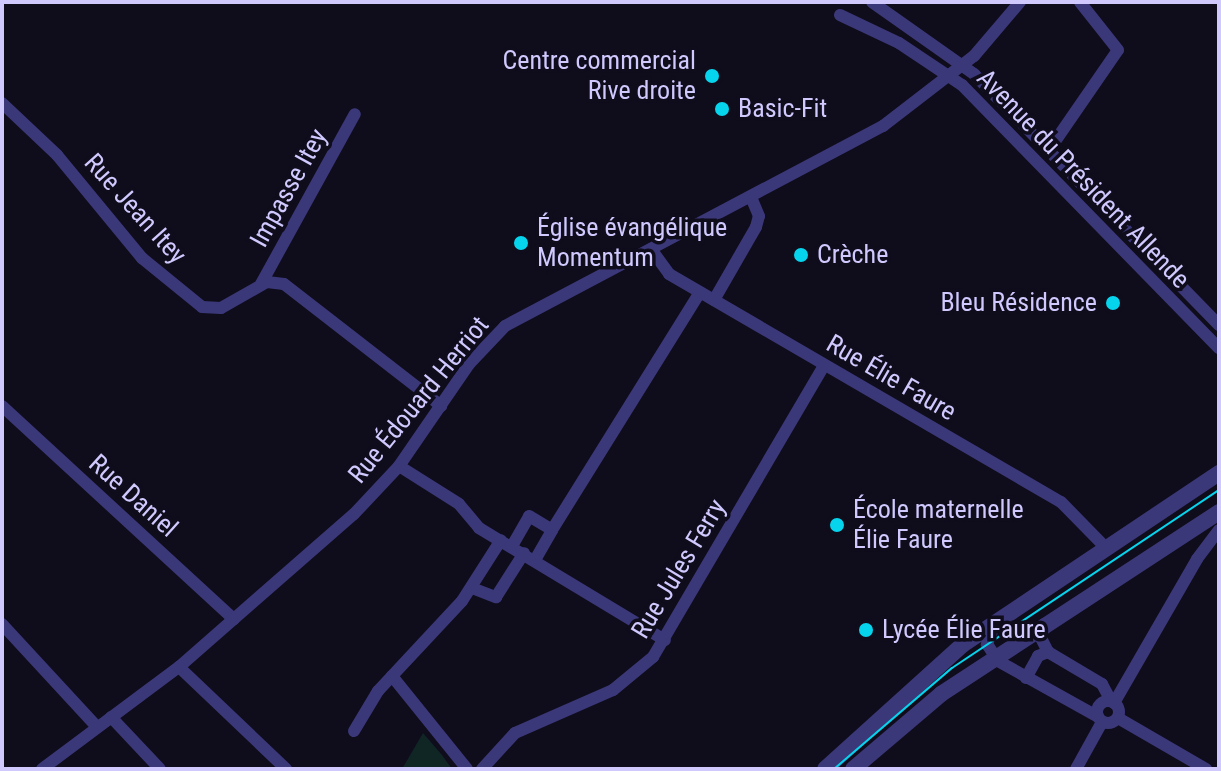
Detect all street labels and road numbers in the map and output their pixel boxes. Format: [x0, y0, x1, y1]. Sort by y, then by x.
street label: Avenue du Président Allende [970, 63, 1196, 295]
street label: Impasse Itey [244, 123, 334, 253]
street label: Rue Jean Itey [77, 148, 193, 270]
street label: Rue Édouard Herriot [342, 310, 496, 490]
street label: Rue Élie Faure [821, 328, 961, 428]
street label: Rue Daniel [82, 448, 184, 544]
street label: Rue Jules Ferry [625, 494, 733, 644]

